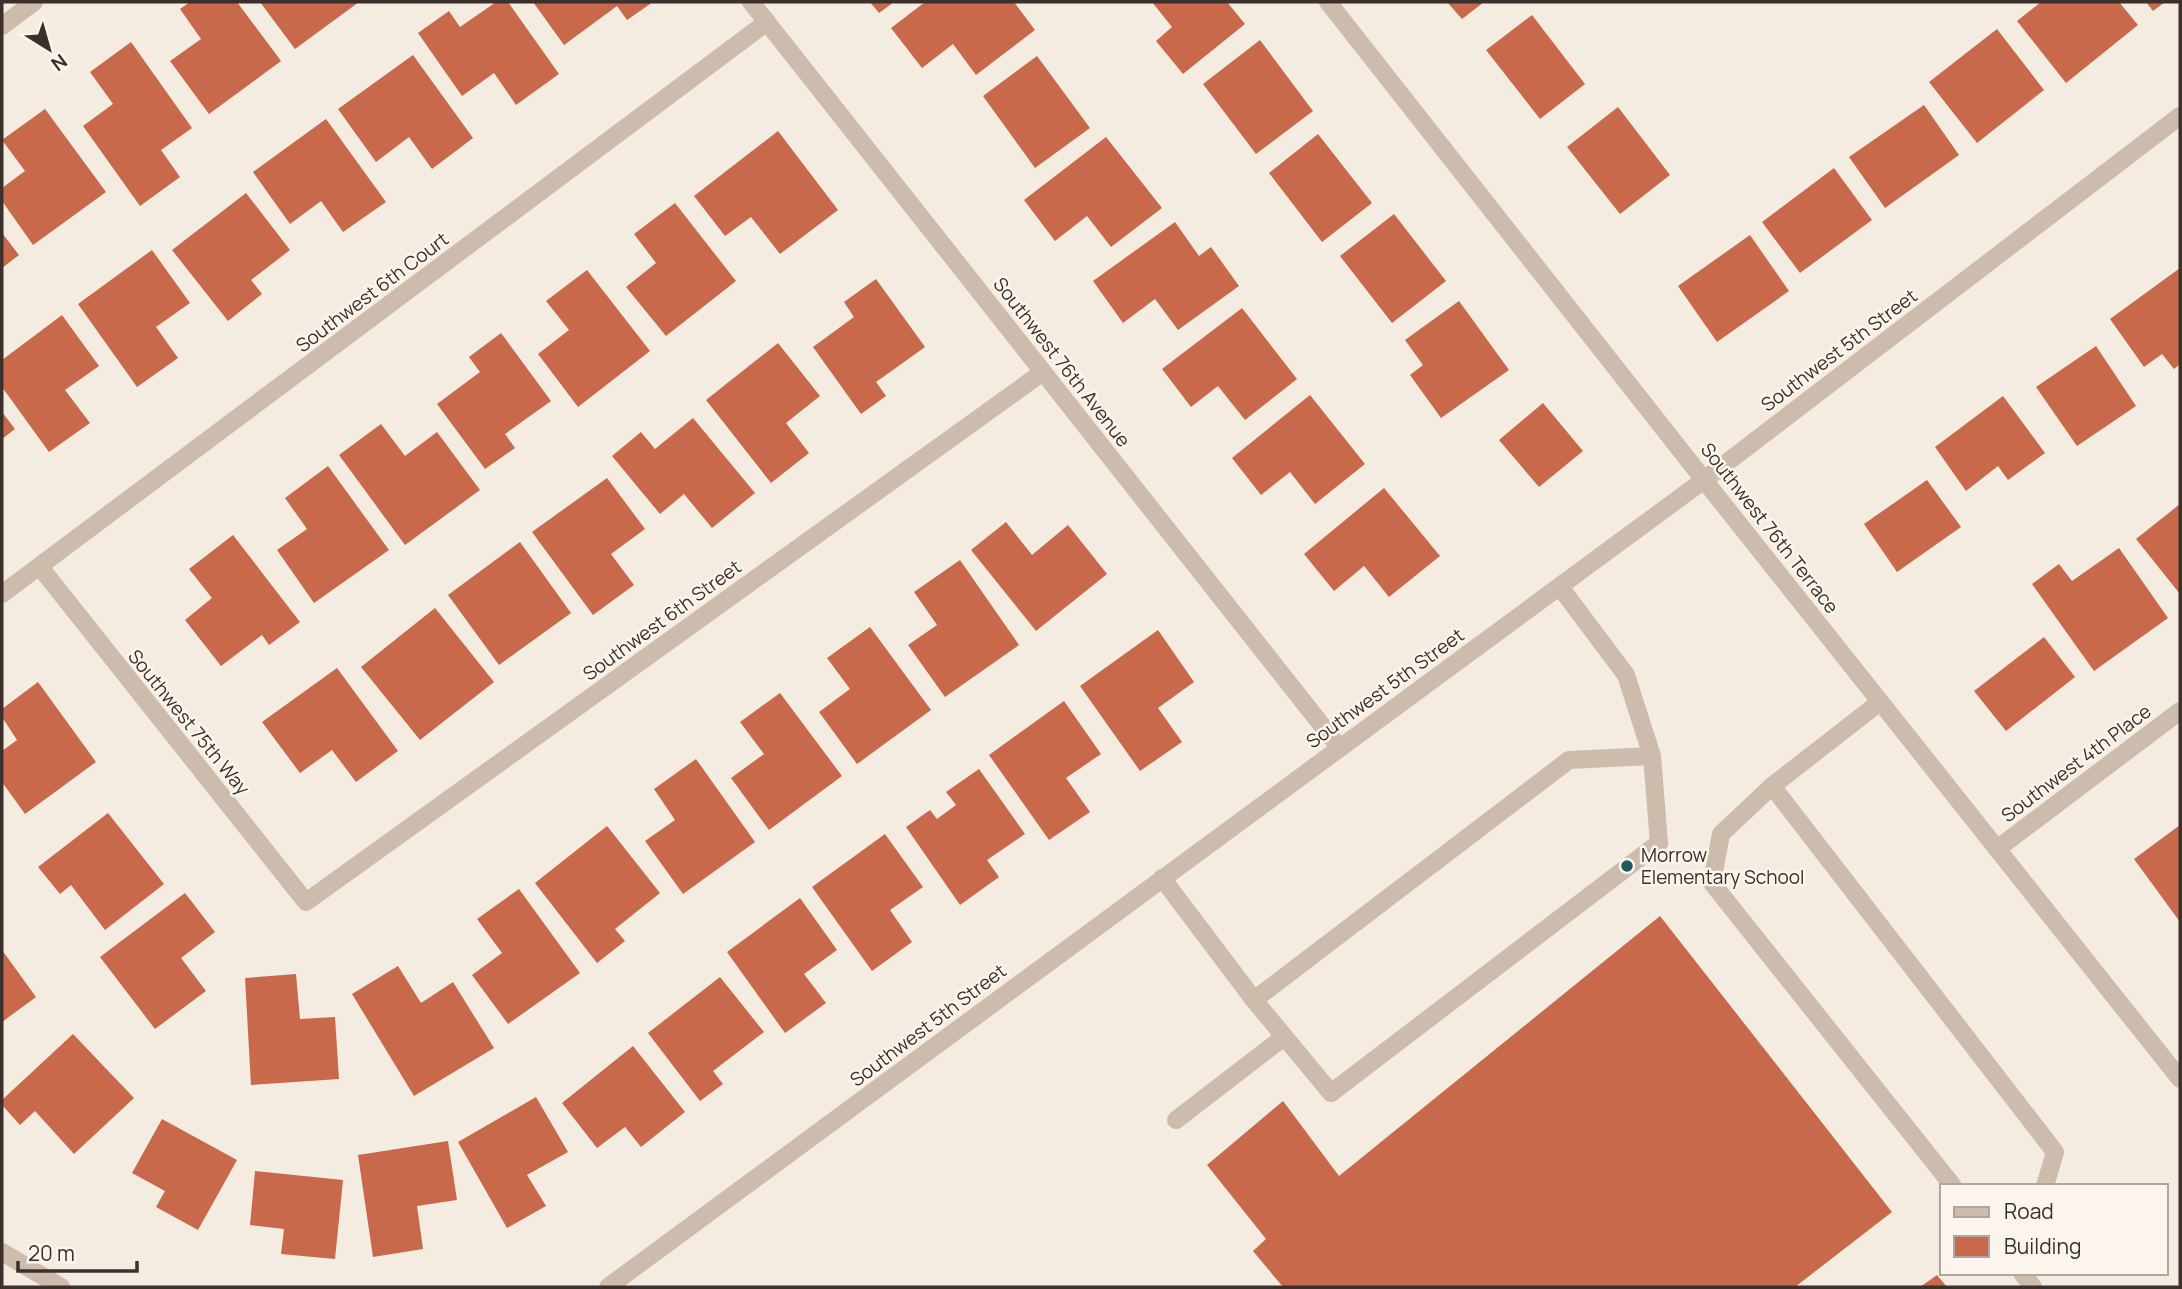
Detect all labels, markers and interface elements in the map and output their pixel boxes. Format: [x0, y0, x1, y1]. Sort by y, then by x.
north arrow [14, 14, 84, 84]
text: N [46, 48, 73, 77]
street label: Southwest 6th Court [290, 226, 454, 358]
street label: Southwest 76th Avenue [987, 272, 1137, 452]
street label: Southwest 5th Street [1756, 283, 1922, 417]
street label: Southwest 76th Terrace [1695, 437, 1845, 619]
street label: Southwest 6th Street [577, 554, 747, 686]
street label: Southwest 5th Street [1301, 622, 1469, 754]
street label: Southwest 75th Way [122, 644, 256, 800]
street label: Southwest 4th Place [1996, 698, 2156, 828]
place label: Morrow Elementary School [1641, 842, 1804, 890]
marker: Morrow Elementary School [1619, 858, 1635, 874]
street label: Southwest 5th Street [845, 958, 1011, 1092]
legend [1940, 1184, 2168, 1275]
text: Road [2004, 1197, 2054, 1225]
scale bar [18, 1230, 136, 1274]
text: Building [2004, 1232, 2081, 1260]
text: 20 m [28, 1239, 75, 1267]

